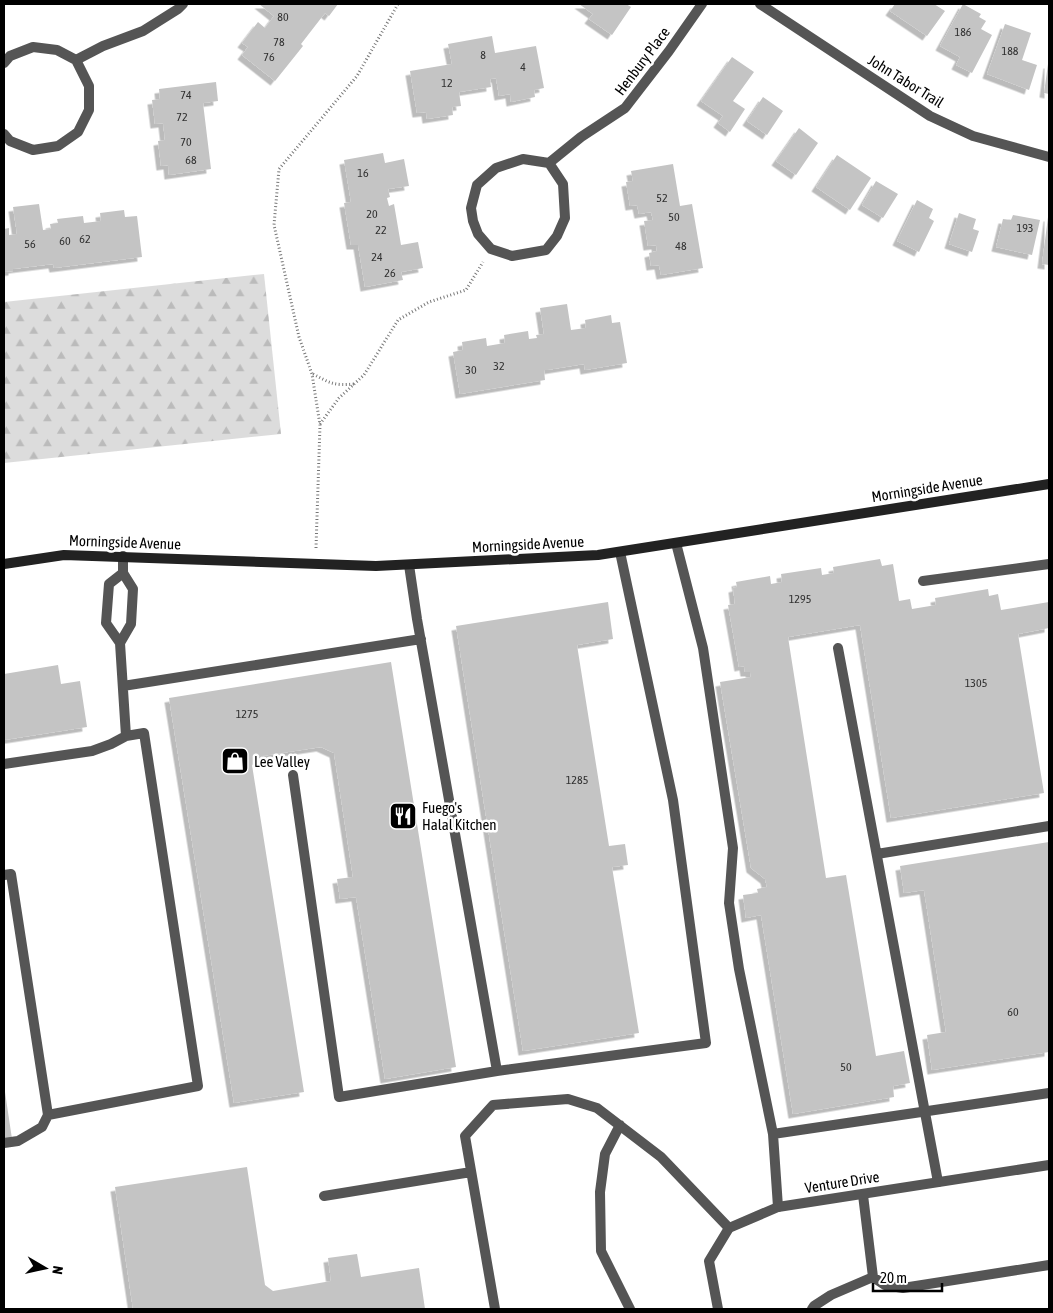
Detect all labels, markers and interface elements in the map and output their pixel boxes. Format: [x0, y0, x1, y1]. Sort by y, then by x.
house number: 80 [277, 10, 289, 24]
street label: Henbury Place [611, 24, 673, 98]
house number: 186 [955, 25, 972, 39]
house number: 78 [273, 35, 285, 49]
house number: 188 [1002, 44, 1019, 58]
house number: 8 [480, 48, 486, 62]
house number: 76 [263, 50, 275, 64]
street label: John Tabor Trail [865, 51, 947, 111]
house number: 4 [520, 60, 526, 74]
house number: 12 [441, 76, 453, 90]
house number: 74 [180, 88, 192, 102]
house number: 72 [176, 110, 188, 124]
house number: 70 [180, 135, 192, 149]
house number: 68 [185, 153, 197, 167]
house number: 16 [357, 166, 369, 180]
house number: 52 [656, 191, 668, 205]
house number: 20 [366, 207, 378, 221]
house number: 50 [668, 210, 680, 224]
house number: 193 [1017, 221, 1033, 235]
house number: 22 [375, 223, 387, 237]
house number: 62 [79, 232, 91, 246]
house number: 60 [59, 234, 71, 248]
house number: 56 [24, 237, 36, 251]
house number: 48 [675, 239, 687, 253]
house number: 24 [371, 250, 383, 264]
house number: 26 [384, 266, 396, 280]
house number: 32 [493, 359, 505, 373]
house number: 30 [465, 363, 477, 377]
street label: Morningside Avenue [870, 471, 984, 505]
street label: Morningside Avenue [69, 532, 182, 552]
street label: Morningside Avenue [472, 533, 585, 555]
house number: 1295 [789, 592, 811, 606]
house number: 1305 [965, 676, 987, 690]
house number: 1275 [236, 707, 258, 721]
shop icon: Lee Valley [220, 746, 250, 776]
place label: Lee Valley [254, 753, 310, 770]
house number: 1285 [566, 773, 588, 787]
place label: Fuego's Halal Kitchen [422, 799, 497, 833]
restaurant icon: Fuego's Halal Kitchen [388, 801, 418, 831]
house number: 60 [1007, 1005, 1019, 1019]
house number: 50 [840, 1060, 852, 1074]
street label: Venture Drive [804, 1168, 881, 1196]
north arrow [20, 1243, 70, 1293]
scale bar [873, 1260, 942, 1292]
text: N [49, 1265, 66, 1275]
text: 20 m [880, 1269, 907, 1286]

